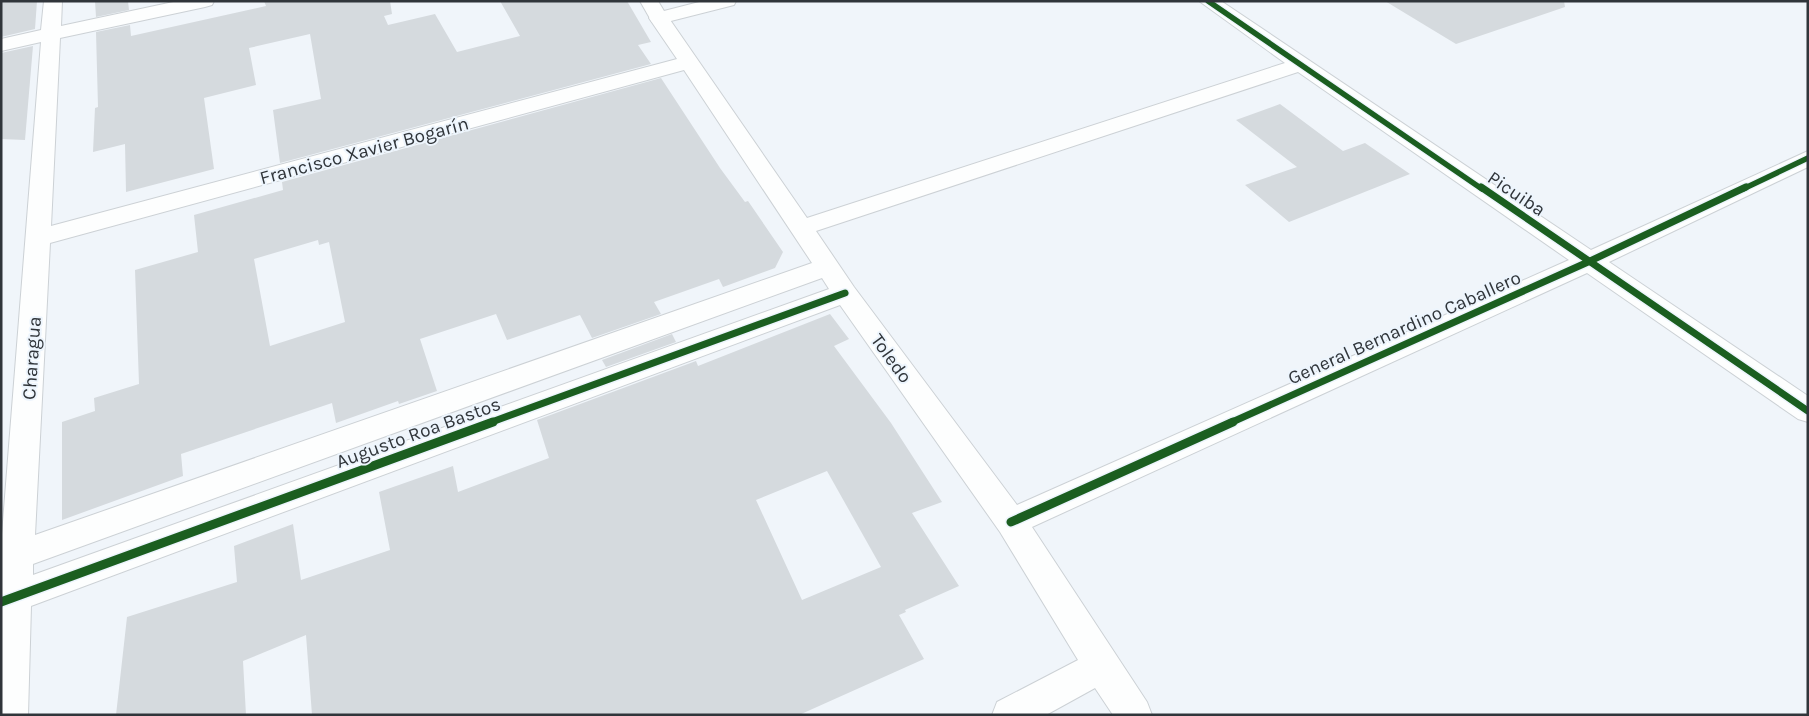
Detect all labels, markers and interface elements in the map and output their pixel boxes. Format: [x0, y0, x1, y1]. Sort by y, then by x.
street label: Francisco Xavier Bogarín [257, 112, 471, 189]
street label: Picuiba [1483, 167, 1549, 221]
street label: General Bernardino Caballero [1285, 267, 1524, 389]
street label: Charagua [18, 316, 46, 401]
street label: Toledo [866, 330, 916, 387]
street label: Augusto Roa Bastos [333, 393, 504, 473]

